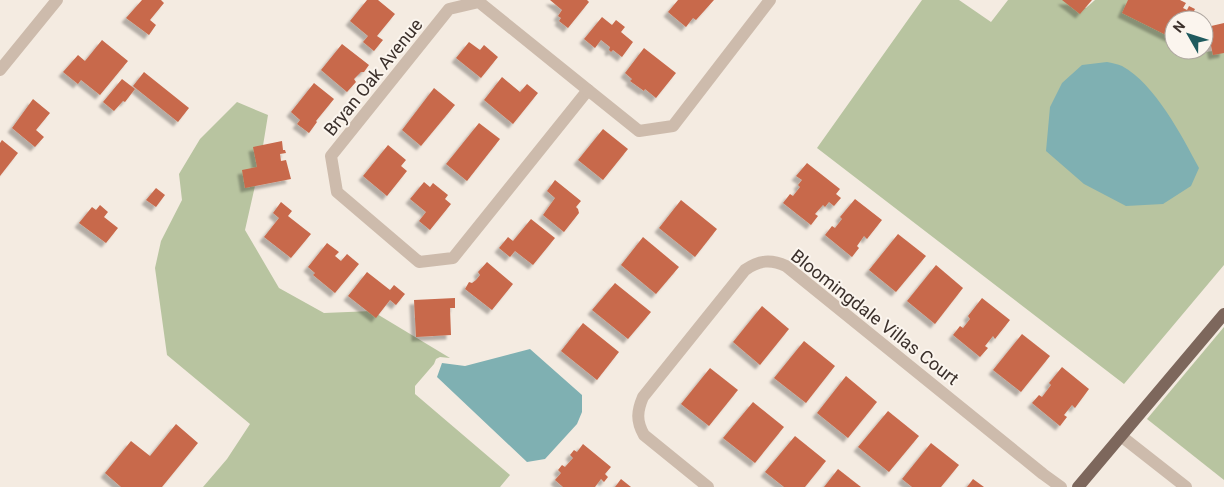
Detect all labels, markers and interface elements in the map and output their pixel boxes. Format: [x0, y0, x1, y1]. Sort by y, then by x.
north arrow [1164, 10, 1214, 60]
street label: Bryan Oak Avenue [319, 14, 427, 140]
text: N [1170, 18, 1188, 36]
street label: Bloomingdale Villas Court [787, 245, 963, 389]

